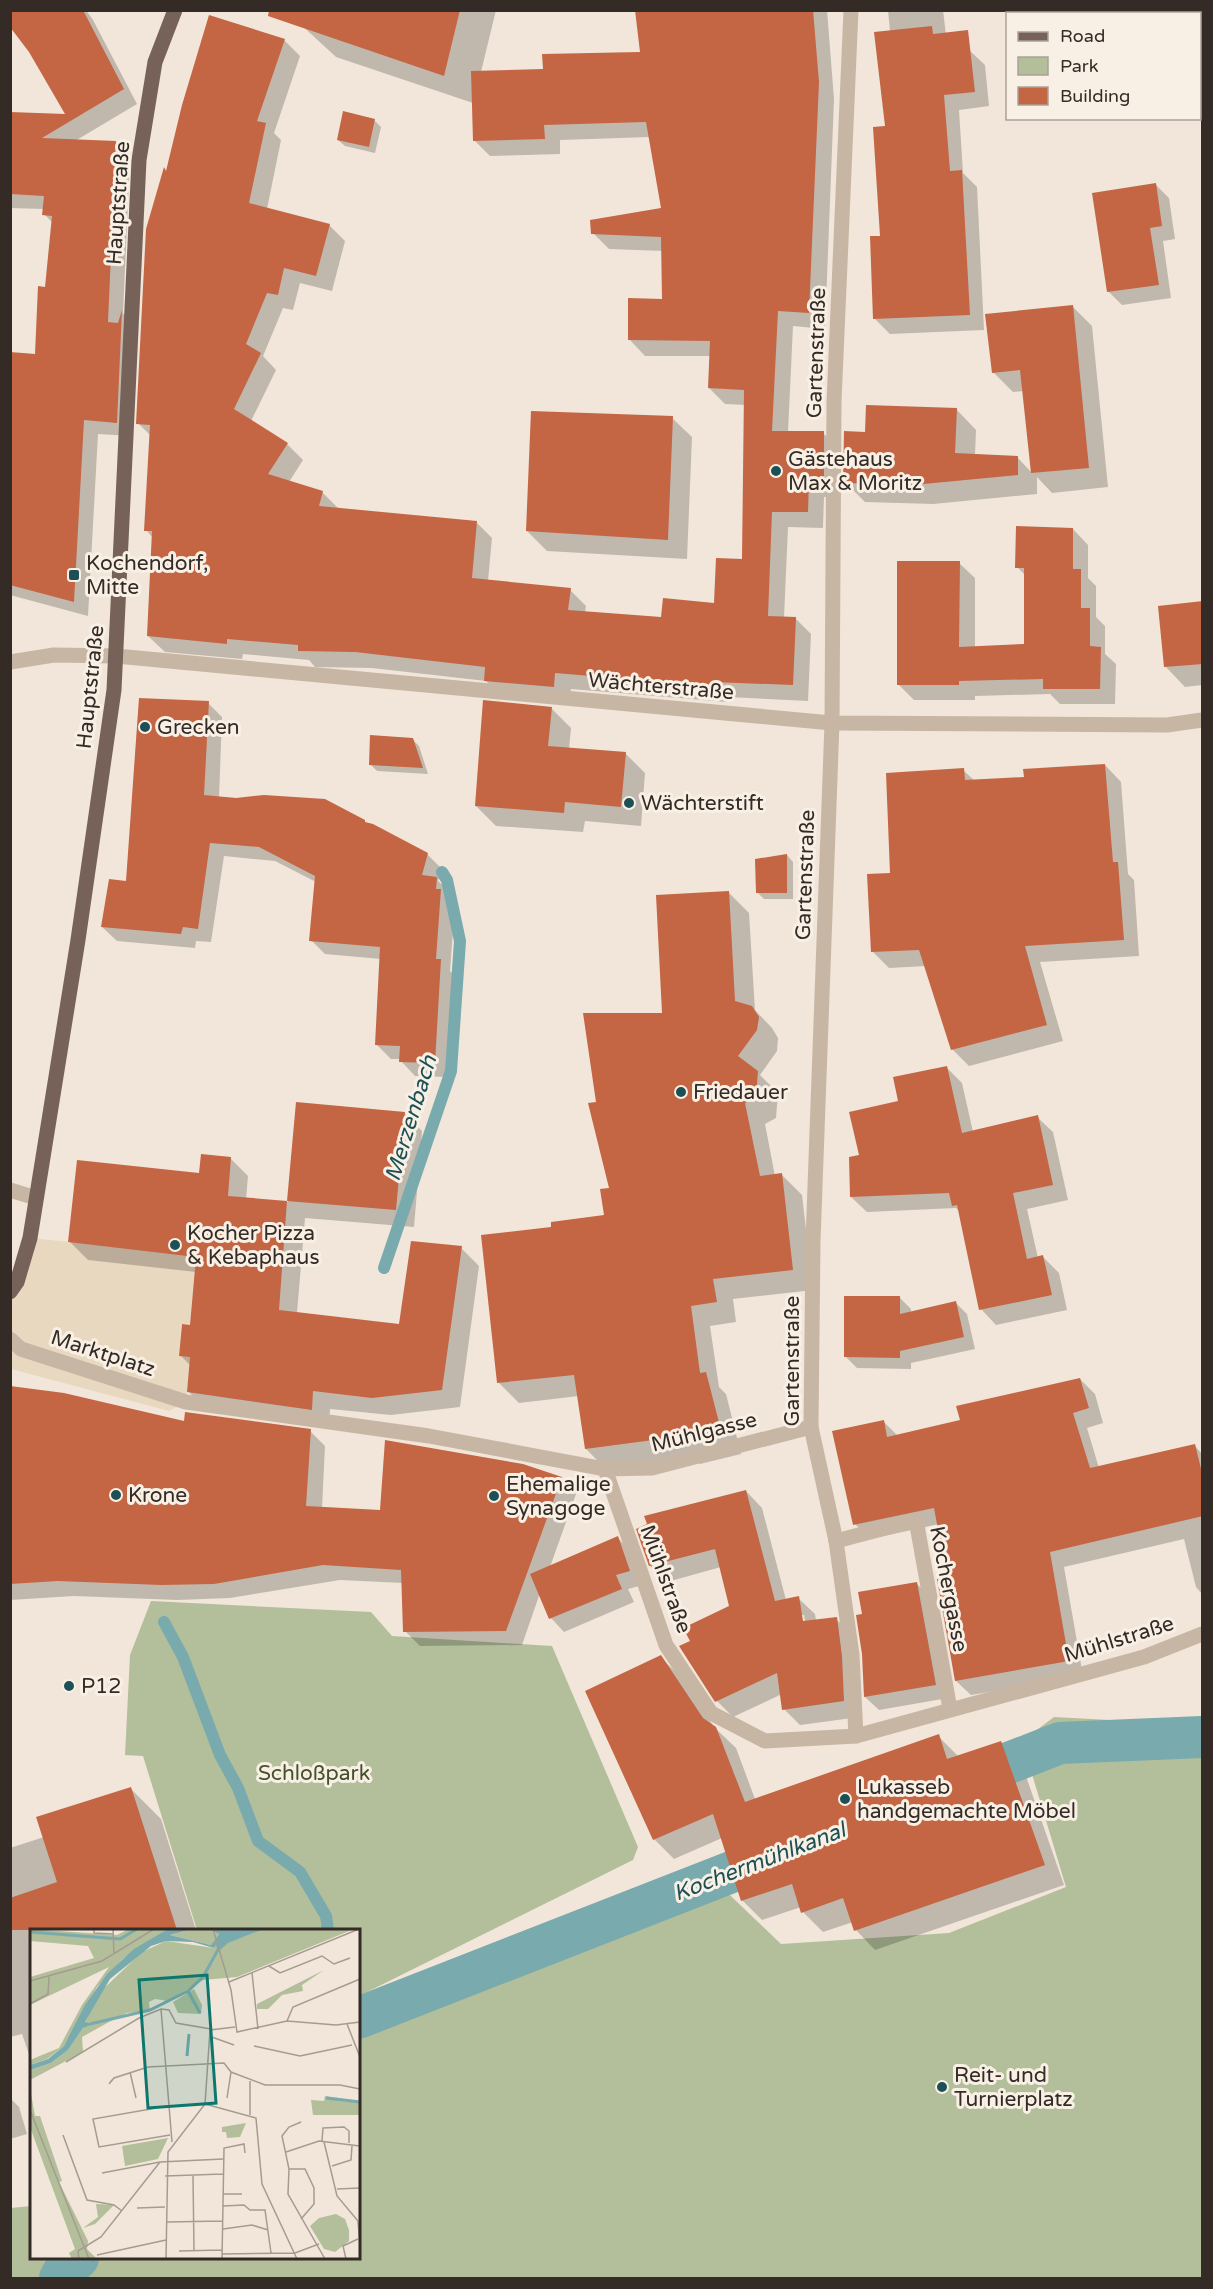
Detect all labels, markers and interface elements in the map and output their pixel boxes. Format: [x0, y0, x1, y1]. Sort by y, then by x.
legend [1006, 12, 1201, 120]
text: Road [1060, 25, 1105, 47]
text: Park [1060, 55, 1099, 77]
text: Building [1060, 85, 1130, 107]
street label: Hauptstraße [102, 140, 135, 266]
street label: Gartenstraße [802, 287, 831, 419]
place label: Gästehaus Max & Moritz [788, 447, 922, 496]
marker: Gästehaus Max & Moritz [769, 464, 783, 478]
place label: Kochendorf, Mitte [86, 551, 208, 600]
marker: Kochendorf, Mitte [67, 568, 81, 582]
street label: Hauptstraße [72, 624, 109, 750]
street label: Wächterstraße [587, 668, 735, 705]
place label: Grecken [157, 715, 240, 740]
marker: Grecken [138, 720, 152, 734]
place label: Wächterstift [641, 791, 764, 816]
marker: Wächterstift [622, 796, 636, 810]
street label: Gartenstraße [791, 809, 820, 941]
water label: Merzenbach [380, 1052, 443, 1184]
place label: Friedauer [693, 1080, 788, 1105]
marker: Friedauer [674, 1085, 688, 1099]
place label: Kocher Pizza & Kebaphaus [187, 1221, 319, 1270]
marker: Kocher Pizza & Kebaphaus [168, 1238, 182, 1252]
street label: Gartenstraße [780, 1295, 805, 1426]
street label: Marktplatz [48, 1325, 158, 1382]
street label: Mühlgasse [649, 1407, 760, 1458]
place label: Ehemalige Synagoge [506, 1472, 611, 1521]
place label: Krone [128, 1483, 187, 1508]
marker: Krone [109, 1488, 123, 1502]
marker: Ehemalige Synagoge [487, 1489, 501, 1503]
street label: Mühlstraße [634, 1522, 697, 1637]
street label: Kochergasse [924, 1524, 973, 1654]
street label: Mühlstraße [1061, 1611, 1177, 1668]
place label: P12 [81, 1674, 122, 1699]
marker: P12 [62, 1679, 76, 1693]
park label: Schloßpark [258, 1761, 370, 1786]
place label: Lukasseb handgemachte Möbel [857, 1775, 1076, 1824]
marker: Lukasseb handgemachte Möbel [838, 1792, 852, 1806]
water label: Kochermühlkanal [670, 1816, 851, 1907]
inset map [30, 1929, 360, 2259]
place label: Reit- und Turnierplatz [954, 2063, 1073, 2112]
marker: Reit- und Turnierplatz [935, 2080, 949, 2094]

